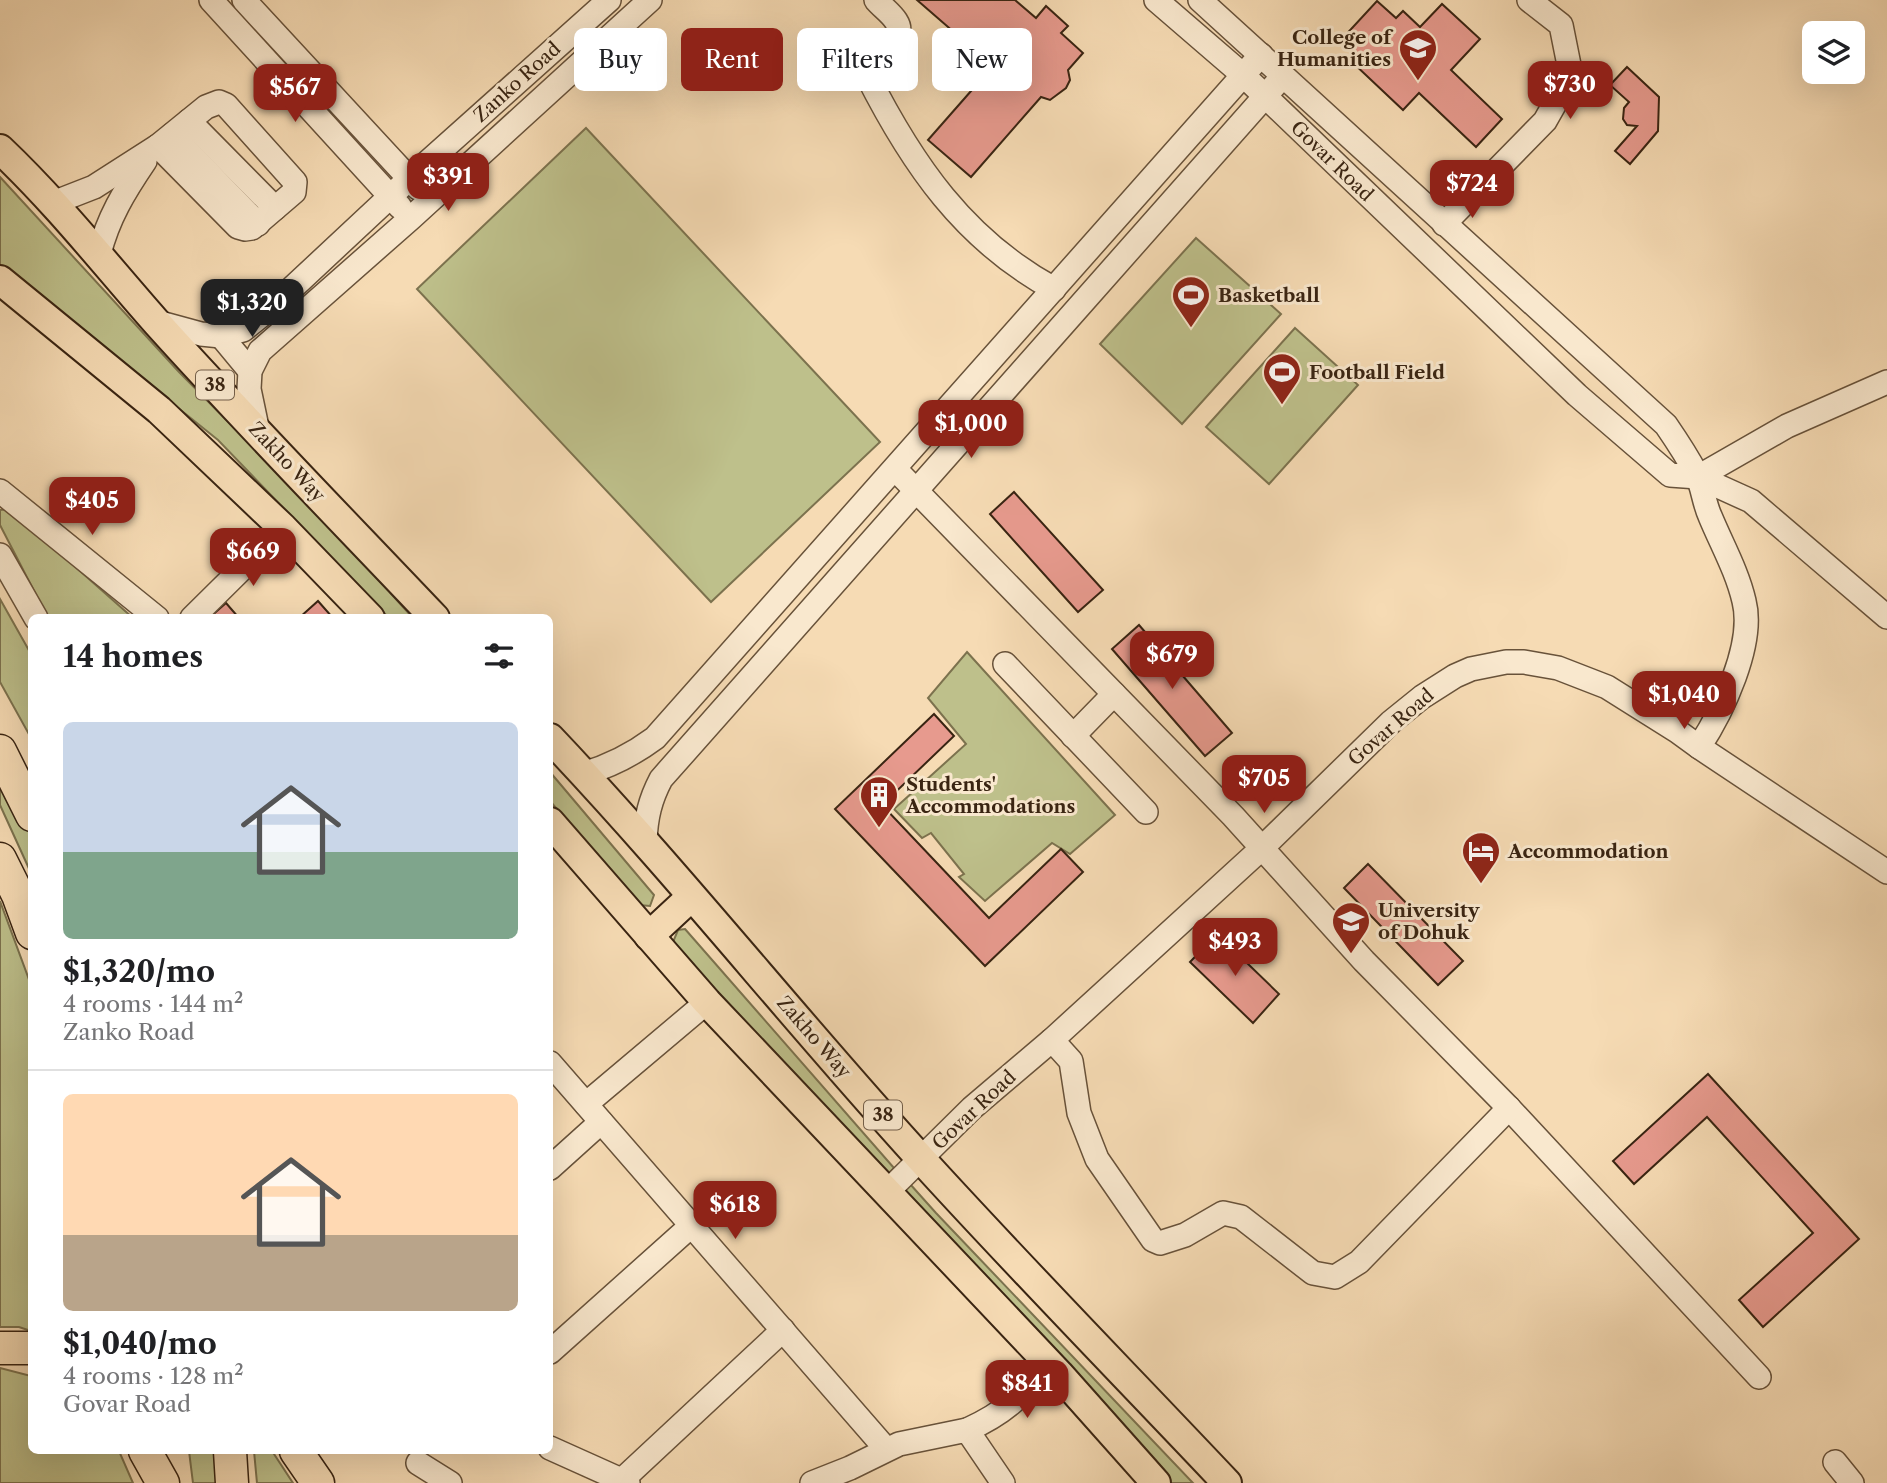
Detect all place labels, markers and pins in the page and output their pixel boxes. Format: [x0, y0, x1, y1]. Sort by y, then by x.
place label: College of Humanities [1277, 26, 1394, 71]
school or university icon: College of Humanities [1397, 27, 1439, 82]
pin: $730 [1529, 61, 1611, 121]
pin: $567 [254, 64, 336, 124]
pin: $391 [407, 154, 489, 213]
pin: $724 [1431, 160, 1513, 220]
sports icon: Basketball [1170, 274, 1212, 329]
pin: $1,320 [195, 280, 309, 339]
place label: Basketball [1218, 284, 1320, 307]
sports icon: Football Field [1261, 351, 1303, 406]
place label: Football Field [1309, 361, 1445, 384]
pin: $1,000 [914, 400, 1028, 460]
pin: $405 [51, 477, 133, 537]
pin: $669 [212, 528, 294, 588]
pin: $679 [1131, 632, 1213, 691]
pin: $1,040 [1627, 672, 1741, 731]
pin: $705 [1223, 756, 1305, 815]
place label: Students' Accommodations [905, 773, 1076, 818]
building icon: Students' Accommodations [858, 774, 900, 829]
hotel icon: Accommodation [1460, 830, 1502, 885]
place label: Accommodation [1507, 840, 1669, 863]
place label: University of Dohuk [1378, 899, 1481, 944]
school or university icon: University of Dohuk [1330, 900, 1372, 955]
pin: $493 [1194, 918, 1276, 978]
pin: $618 [694, 1182, 776, 1241]
pin: $841 [986, 1360, 1068, 1420]

